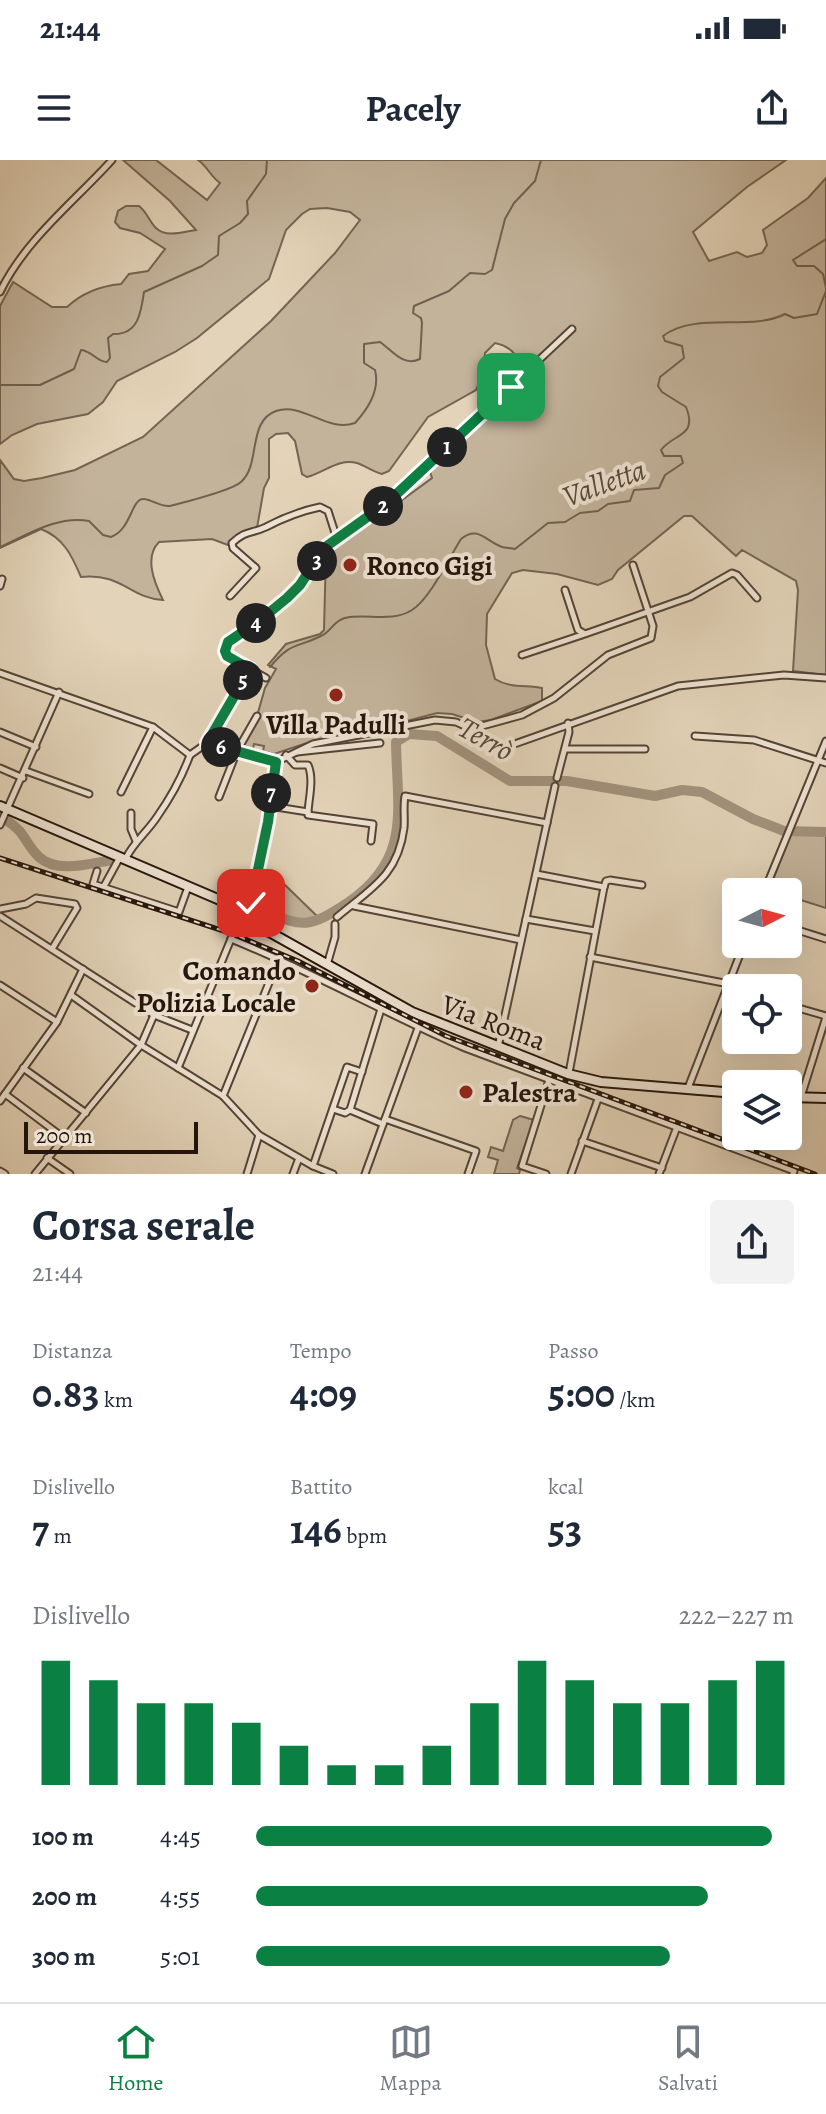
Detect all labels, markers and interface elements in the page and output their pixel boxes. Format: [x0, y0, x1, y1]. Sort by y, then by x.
text: 21:44 [40, 8, 101, 48]
text: Pacely [365, 84, 461, 133]
icon: menu [32, 86, 76, 130]
icon: share [750, 86, 794, 130]
pin [477, 353, 545, 421]
icon: arrive [489, 365, 533, 409]
pin: 1 [427, 427, 467, 467]
text: 1 [443, 432, 451, 462]
water label: Valletta [557, 450, 651, 516]
pin: 2 [363, 486, 403, 526]
text: 2 [378, 491, 388, 521]
pin: 3 [297, 541, 337, 581]
text: 3 [312, 546, 322, 576]
place label: Ronco Gigi [366, 547, 493, 585]
marker: Ronco Gigi [341, 556, 359, 574]
pin: 4 [236, 603, 276, 643]
text: 4 [251, 608, 261, 638]
pin: 5 [223, 660, 263, 700]
text: 5 [238, 665, 248, 695]
marker: Villa Padulli [327, 686, 345, 704]
place label: Villa Padulli [265, 706, 406, 744]
water label: Terrò [451, 708, 521, 770]
pin: 6 [201, 727, 241, 767]
text: 6 [216, 732, 226, 762]
pin: 7 [251, 773, 291, 813]
text: 7 [266, 778, 276, 808]
pin [217, 869, 285, 937]
north arrow [722, 878, 802, 958]
map controls [722, 878, 802, 1150]
icon: check [229, 881, 273, 925]
place label: Comando Polizia Locale [137, 952, 296, 1022]
button: locate [722, 974, 802, 1054]
marker: Comando Polizia Locale [303, 977, 321, 995]
street label: Via Roma [435, 985, 551, 1060]
button: layers [722, 1070, 802, 1150]
place label: Palestra [482, 1074, 577, 1112]
marker: Palestra [457, 1083, 475, 1101]
scale bar [24, 1118, 198, 1154]
text: 200 m [36, 1121, 93, 1151]
text: Corsa serale [32, 1195, 255, 1255]
button: share [710, 1200, 794, 1284]
text: 21:44 [32, 1255, 83, 1290]
text: Distanza [32, 1336, 112, 1366]
text: Tempo [290, 1336, 351, 1366]
text: Passo [548, 1336, 599, 1366]
text: 0.83 [32, 1366, 100, 1421]
text: 4:09 [290, 1366, 357, 1421]
text: 5:00 [548, 1366, 615, 1421]
text: km [100, 1385, 133, 1415]
text: /km [615, 1385, 656, 1415]
text: Dislivello [32, 1472, 115, 1502]
text: Battito [290, 1472, 352, 1502]
text: kcal [548, 1472, 583, 1502]
text: 7 [32, 1502, 49, 1557]
text: 146 [290, 1502, 342, 1557]
text: 53 [548, 1502, 582, 1557]
text: m [49, 1521, 72, 1551]
text: bpm [342, 1521, 387, 1551]
text: Dislivello [32, 1598, 130, 1633]
text: 222–227 m [679, 1598, 794, 1633]
text: 100 m [32, 1819, 94, 1854]
text: 4:45 [160, 1819, 201, 1854]
text: 200 m [32, 1879, 97, 1914]
text: 4:55 [160, 1879, 200, 1914]
text: 300 m [32, 1939, 96, 1974]
text: 5:01 [160, 1939, 200, 1974]
tab: Home [108, 2020, 163, 2098]
tab: Mappa [380, 2020, 442, 2098]
tab: Salvati [658, 2020, 718, 2098]

